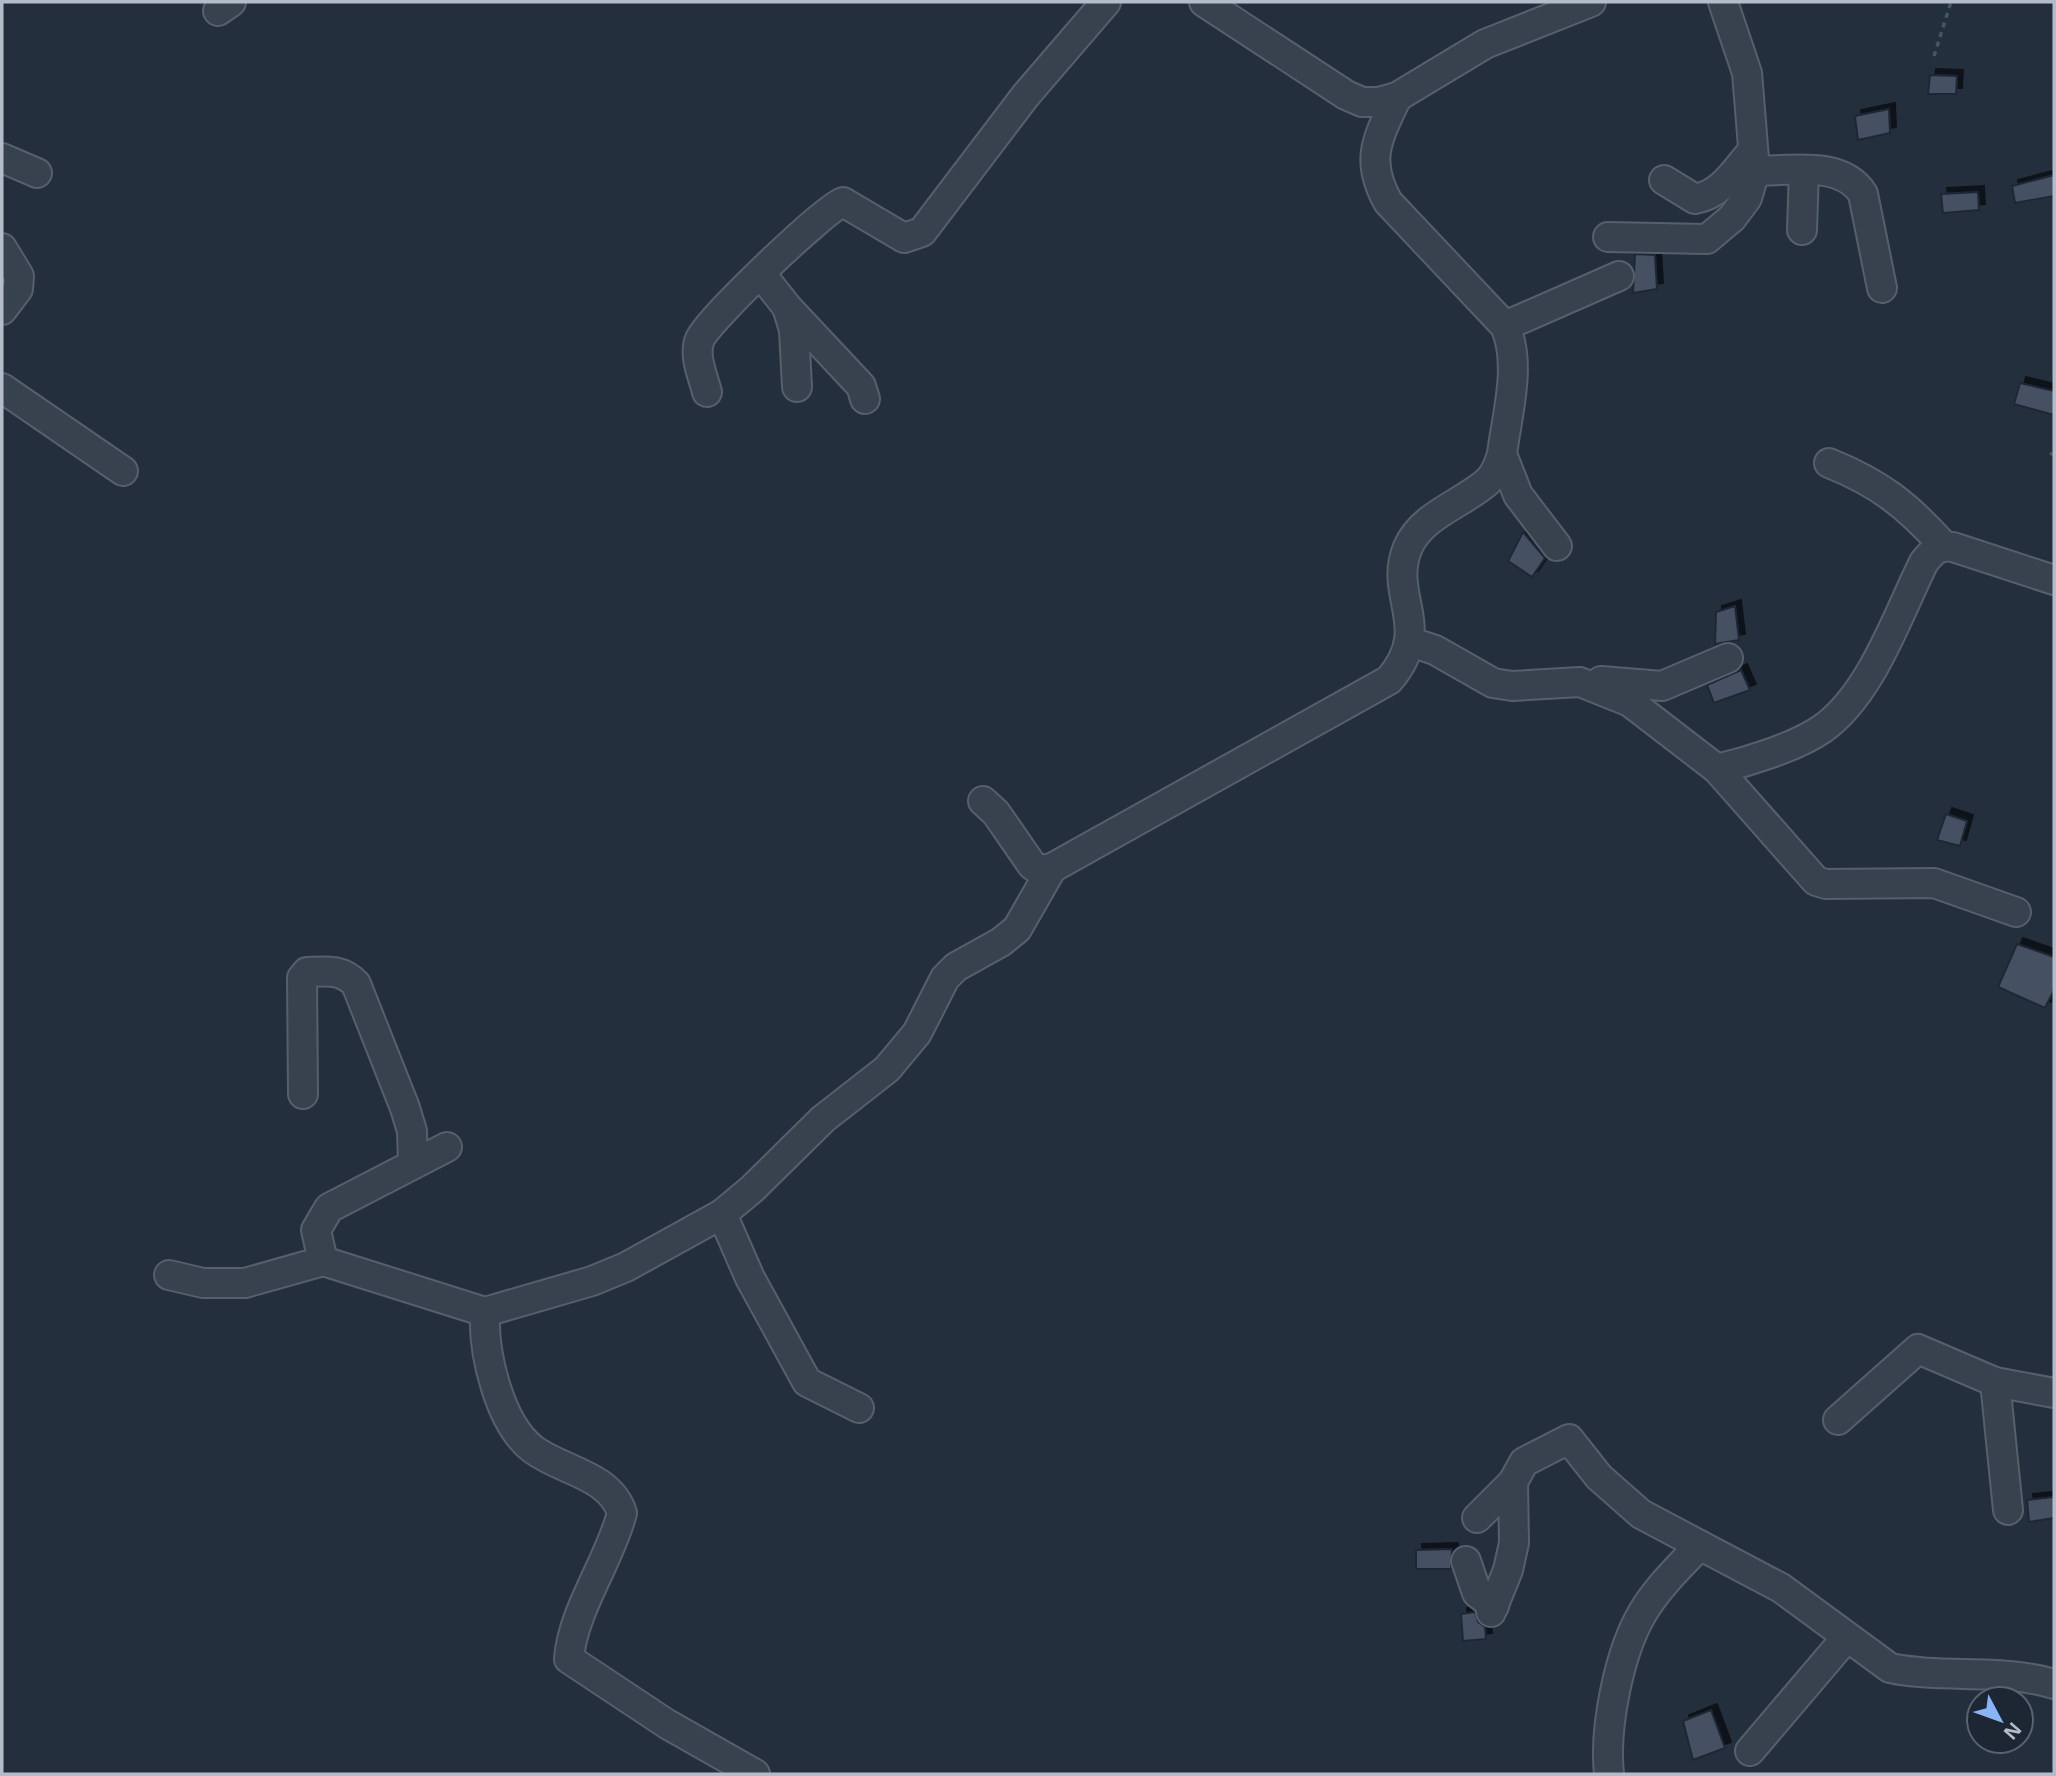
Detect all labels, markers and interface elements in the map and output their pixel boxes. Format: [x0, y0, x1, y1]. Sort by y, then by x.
north arrow [1965, 1685, 2035, 1755]
text: N [1998, 1717, 2028, 1746]

